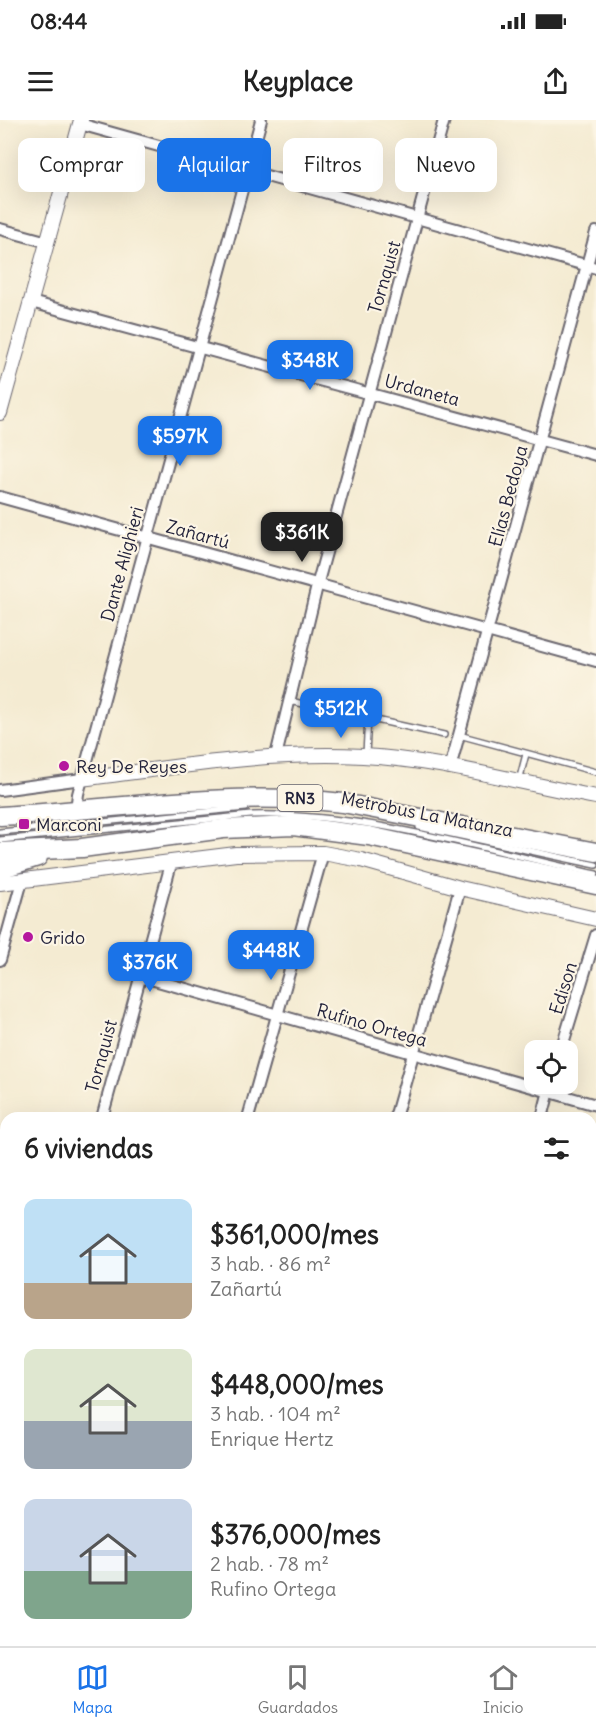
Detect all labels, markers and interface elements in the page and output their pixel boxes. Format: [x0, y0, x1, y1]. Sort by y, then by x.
text: 08:44 [30, 7, 88, 35]
text: Keyplace [243, 64, 353, 98]
icon: menu [24, 65, 57, 98]
icon: share [539, 65, 572, 98]
chip: Comprar [18, 138, 145, 192]
chip: Alquilar [157, 138, 271, 192]
chip: Filtros [283, 138, 383, 192]
chip: Nuevo [395, 138, 497, 192]
street label: Tornquist [363, 238, 405, 316]
pin: $348K [268, 340, 352, 391]
text: $348K [281, 347, 339, 372]
street label: Urdaneta [382, 369, 462, 411]
pin: $597K [138, 416, 222, 467]
text: $597K [152, 423, 208, 448]
street label: Elías Bedoya [483, 443, 533, 549]
street label: Dante Alighieri [96, 504, 148, 624]
pin: $361K [260, 512, 344, 563]
street label: Zañartú [164, 515, 232, 553]
text: $361K [275, 519, 329, 544]
pin: $512K [299, 688, 383, 739]
text: $512K [314, 695, 368, 720]
place label: Rey De Reyes [76, 755, 187, 778]
marker: Rey De Reyes [57, 759, 71, 773]
road number: RN3 [278, 785, 322, 811]
street label: Metrobus La Matanza [339, 786, 515, 842]
place label: Marconi [36, 813, 102, 836]
marker: Marconi [17, 817, 31, 831]
place label: Grido [40, 926, 85, 949]
marker: Grido [21, 930, 35, 944]
pin: $448K [229, 930, 313, 981]
text: $448K [242, 937, 300, 962]
pin: $376K [108, 942, 192, 993]
text: $376K [122, 949, 178, 974]
street label: Edison [544, 959, 582, 1017]
street label: Rufino Ortega [314, 998, 430, 1052]
street label: Tornquist [80, 1017, 122, 1095]
map controls [524, 1040, 578, 1094]
button: locate [524, 1040, 578, 1094]
text: 6 viviendas [24, 1132, 153, 1165]
icon: filters [540, 1132, 573, 1165]
text: $361,000/mes [210, 1218, 379, 1251]
icon: home [72, 1223, 144, 1295]
text: 3 hab. · 86 m² [210, 1251, 331, 1276]
text: Zañartú [210, 1276, 282, 1301]
text: $448,000/mes [210, 1368, 384, 1401]
icon: home [72, 1373, 144, 1445]
text: 3 hab. · 104 m² [210, 1401, 341, 1426]
text: Enrique Hertz [210, 1426, 334, 1451]
text: $376,000/mes [210, 1518, 381, 1551]
icon: home [72, 1523, 144, 1595]
text: 2 hab. · 78 m² [210, 1551, 329, 1576]
text: Rufino Ortega [210, 1576, 336, 1601]
tab: Mapa [72, 1661, 113, 1717]
tab: Guardados [258, 1661, 338, 1717]
tab: Inicio [483, 1661, 524, 1717]

